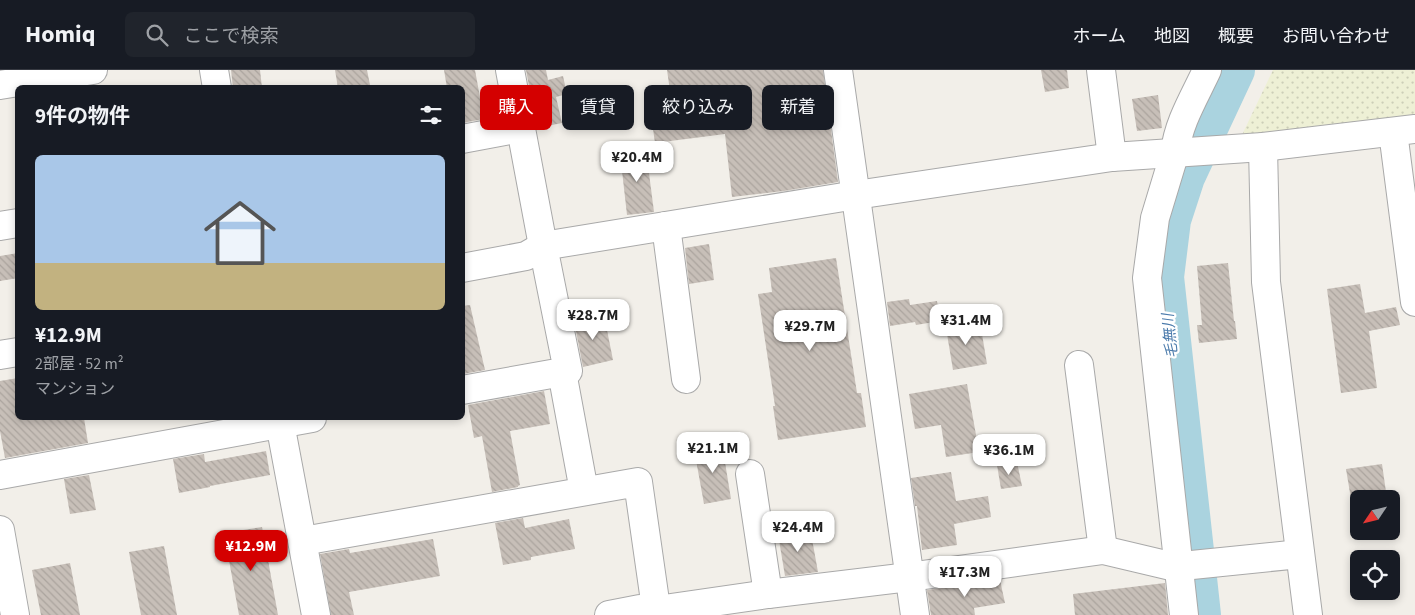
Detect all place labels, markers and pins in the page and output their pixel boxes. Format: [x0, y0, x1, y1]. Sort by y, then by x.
pin: ¥20.4M [596, 140, 678, 183]
pin: ¥28.7M [552, 298, 634, 341]
pin: ¥31.4M [925, 304, 1007, 346]
pin: ¥29.7M [769, 310, 851, 352]
pin: ¥21.1M [672, 432, 754, 474]
pin: ¥36.1M [968, 434, 1050, 476]
pin: ¥24.4M [757, 510, 839, 553]
pin: ¥12.9M [210, 530, 292, 572]
pin: ¥17.3M [924, 556, 1006, 598]

